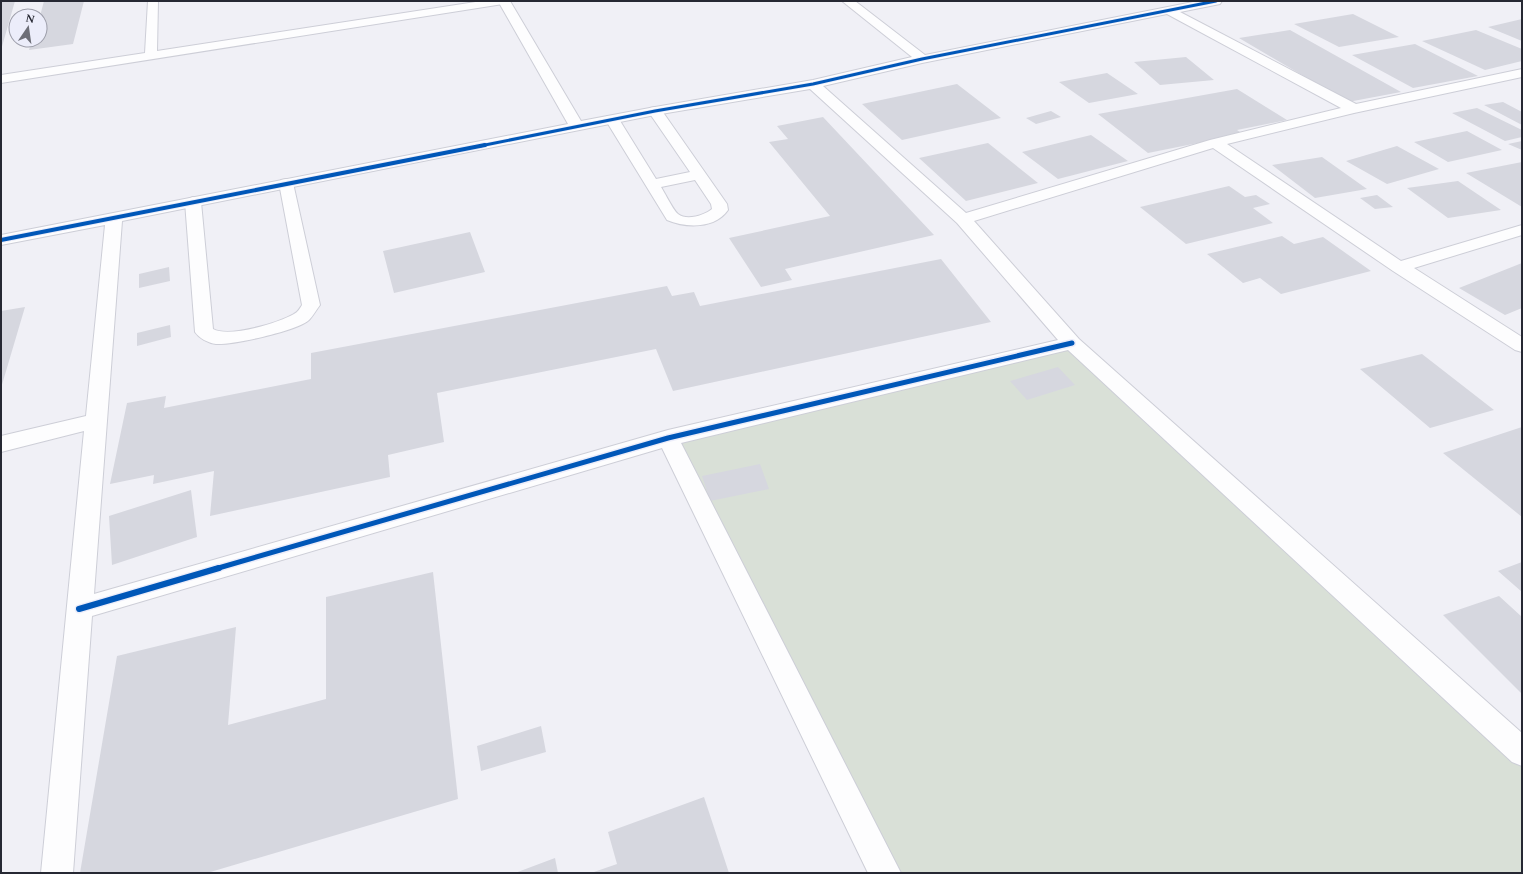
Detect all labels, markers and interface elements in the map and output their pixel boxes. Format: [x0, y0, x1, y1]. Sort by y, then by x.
north arrow [8, 8, 48, 48]
text: N [24, 9, 36, 28]

